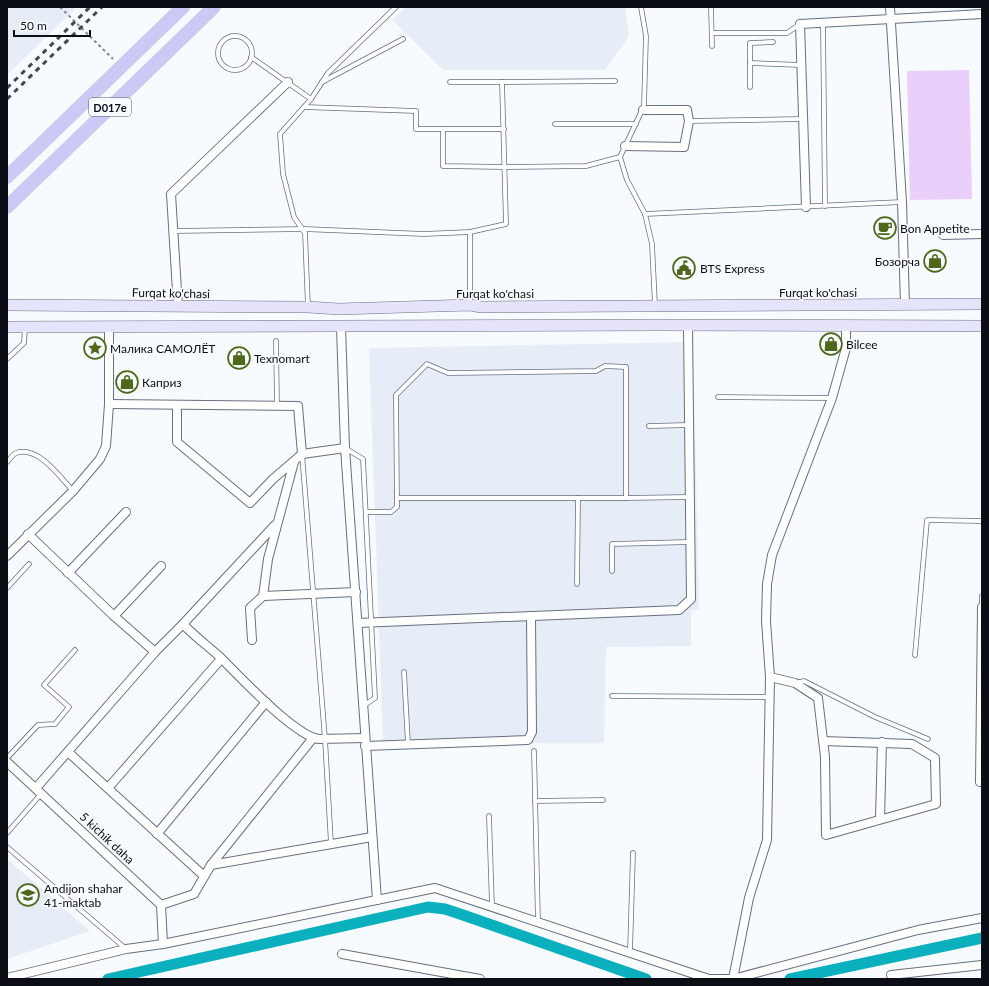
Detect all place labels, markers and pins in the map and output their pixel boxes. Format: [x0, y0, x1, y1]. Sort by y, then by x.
cafe icon: Bon Appetite [872, 215, 898, 241]
place label: Bon Appetite [900, 221, 970, 236]
shop icon: Бозорча [922, 248, 948, 274]
place label: Бозорча [875, 254, 920, 269]
public building icon: BTS Express [671, 255, 697, 281]
place label: BTS Express [700, 261, 765, 276]
shop icon: Bilcee [818, 331, 844, 357]
place icon: Малика САМОЛЁТ [82, 335, 108, 361]
place label: Bilcee [846, 337, 878, 352]
place label: Малика САМОЛЁТ [110, 341, 215, 356]
shop icon: Texnomart [226, 345, 252, 371]
place label: Texnomart [254, 351, 311, 366]
shop icon: Каприз [114, 369, 140, 395]
place label: Каприз [142, 375, 182, 390]
place label: Andijon shahar 41-maktab [44, 881, 123, 910]
school or university icon: Andijon shahar 41-maktab [15, 882, 41, 908]

